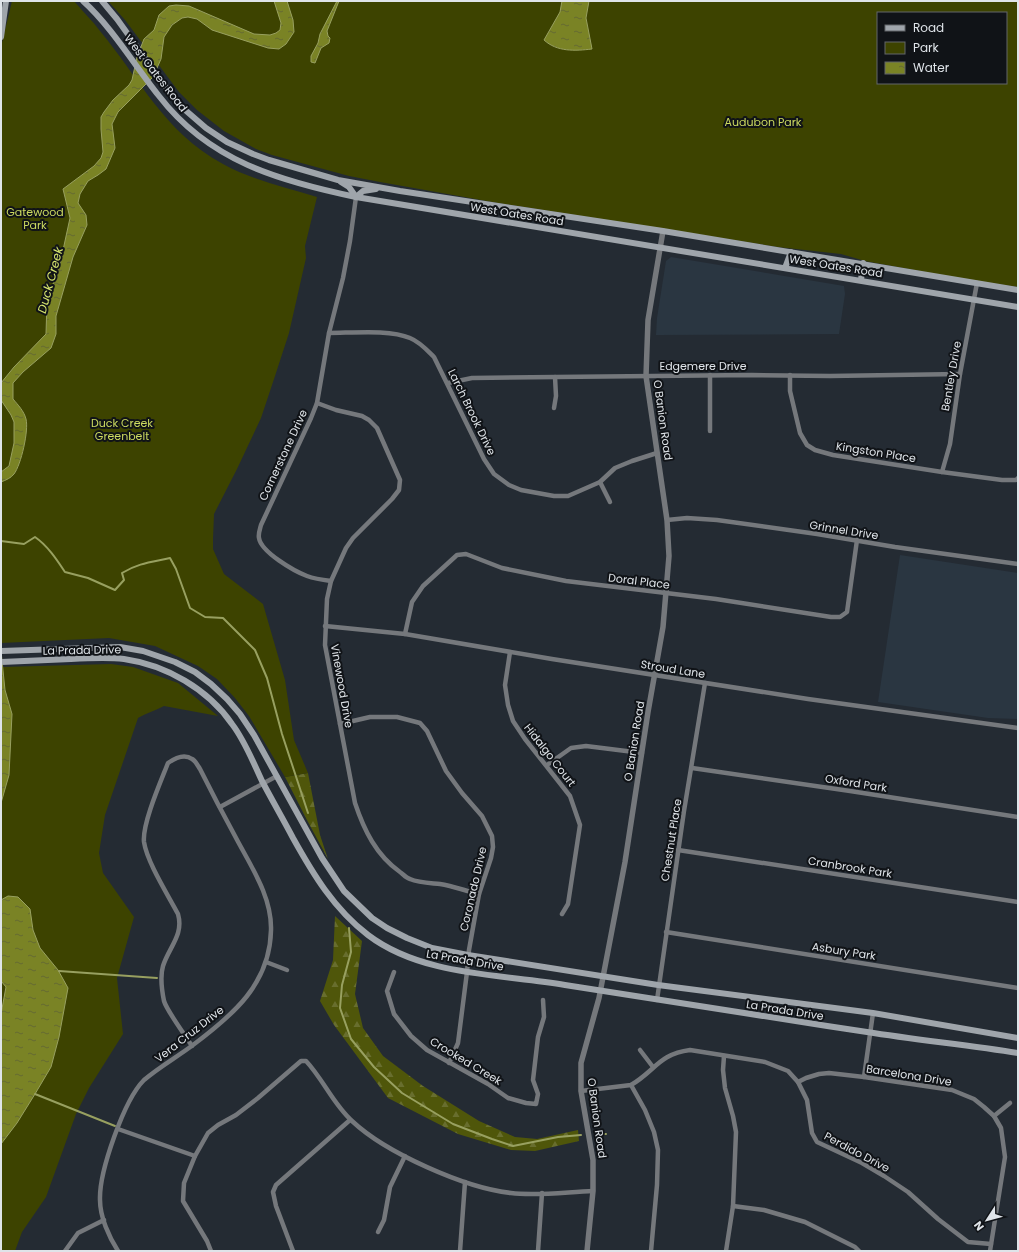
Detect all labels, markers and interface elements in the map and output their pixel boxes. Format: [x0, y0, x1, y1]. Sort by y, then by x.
legend [877, 12, 1007, 84]
text: Road [913, 19, 944, 36]
street label: West Oates Road [121, 31, 191, 115]
text: Park [913, 39, 940, 56]
text: Water [913, 59, 950, 76]
park label: Audubon Park [725, 114, 802, 130]
street label: West Oates Road [469, 199, 565, 229]
park label: Gatewood Park [6, 204, 64, 233]
water label: Duck Creek [33, 244, 67, 315]
street label: West Oates Road [788, 251, 884, 281]
street label: Bentley Drive [937, 340, 965, 412]
street label: Edgemere Drive [660, 358, 747, 374]
street label: Larch Brook Drive [444, 366, 500, 458]
street label: O Banion Road [649, 379, 677, 461]
street label: Cornerstone Drive [255, 407, 311, 503]
park label: Duck Creek Greenbelt [91, 415, 153, 444]
street label: Kingston Place [835, 438, 917, 466]
street label: Grinnel Drive [808, 517, 880, 543]
street label: Doral Place [607, 569, 671, 593]
street label: La Prada Drive [43, 641, 122, 659]
street label: Vinewood Drive [327, 643, 357, 729]
street label: Stroud Lane [640, 656, 707, 682]
street label: O Banion Road [620, 700, 648, 782]
street label: Hidalgo Court [520, 720, 580, 790]
street label: Oxford Park [824, 770, 889, 796]
street label: Chestnut Place [657, 798, 685, 882]
street label: Coronado Drive [456, 845, 491, 933]
street label: Cranbrook Park [807, 852, 893, 882]
street label: Asbury Park [811, 938, 877, 964]
street label: La Prada Drive [425, 945, 505, 975]
street label: La Prada Drive [745, 996, 825, 1024]
street label: Vera Cruz Drive [151, 1002, 227, 1066]
street label: Crooked Creek [427, 1033, 505, 1089]
street label: Barcelona Drive [865, 1060, 953, 1090]
street label: O Banion Road [583, 1077, 611, 1159]
street label: Perdido Drive [821, 1128, 893, 1176]
north arrow [967, 1200, 1007, 1240]
text: N [970, 1218, 988, 1234]

